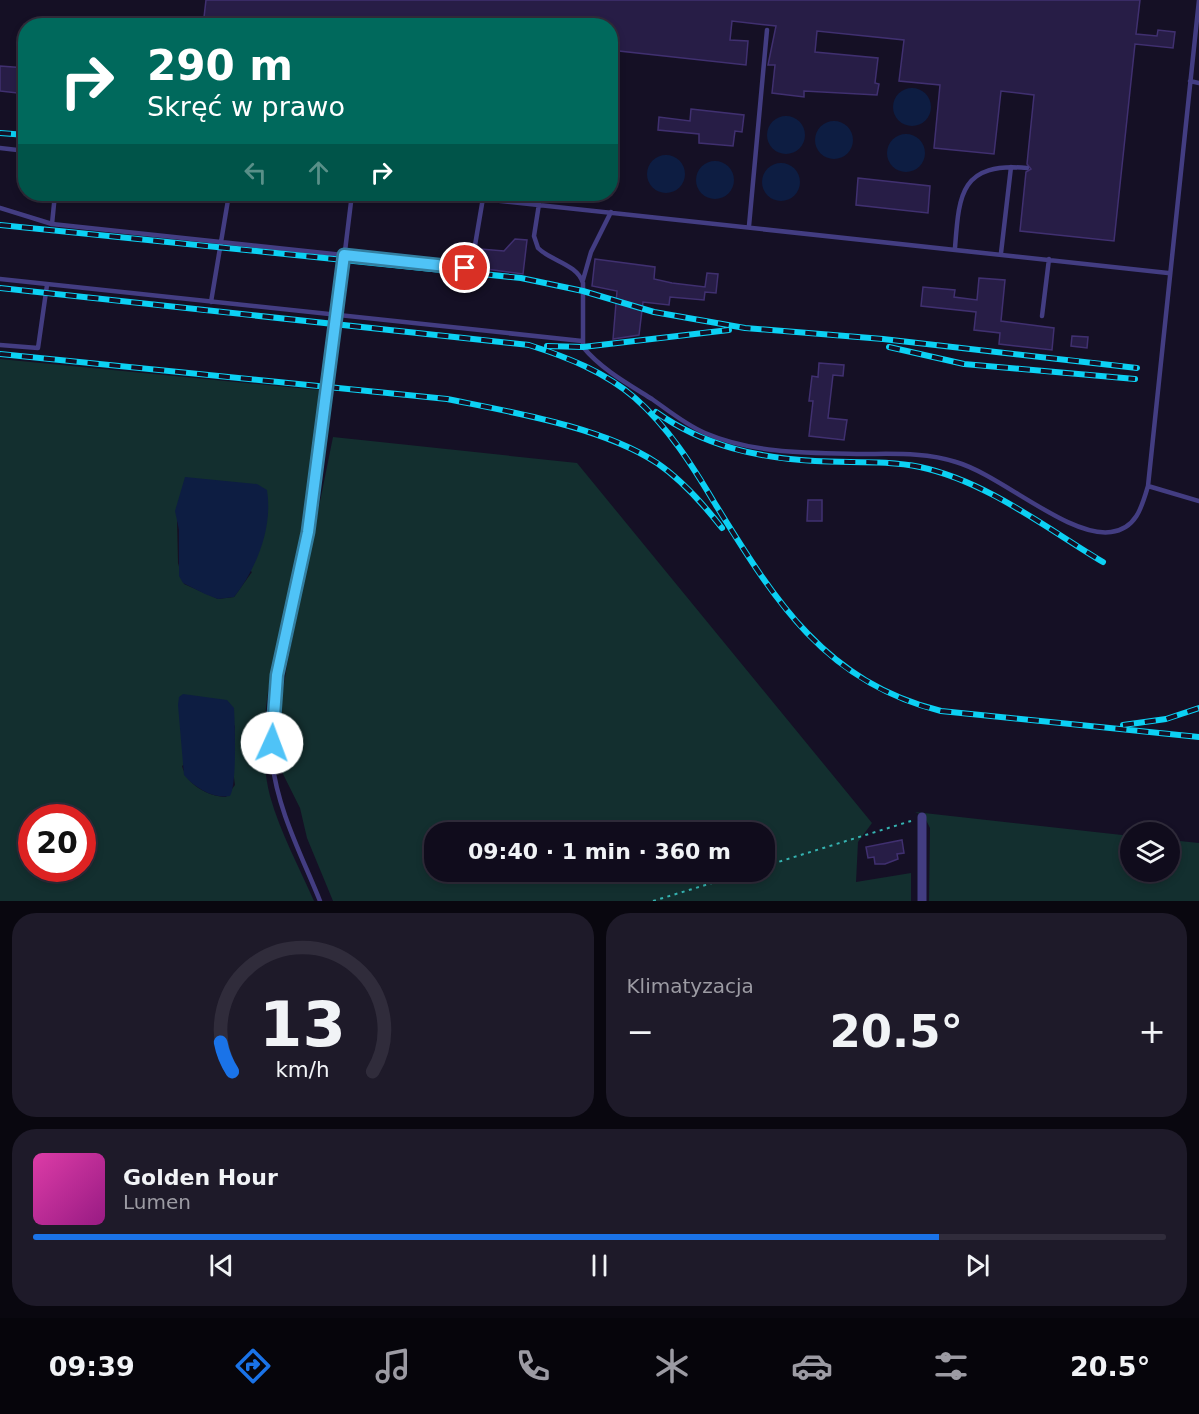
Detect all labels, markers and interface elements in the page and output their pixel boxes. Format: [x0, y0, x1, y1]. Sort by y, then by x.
text: 290 m [147, 41, 293, 90]
icon: right [48, 42, 126, 120]
text: Skręć w prawo [147, 91, 345, 122]
icon: left [239, 156, 272, 189]
icon: ahead [302, 156, 335, 189]
icon: right [365, 156, 398, 189]
pin [439, 242, 490, 293]
icon: arrive [448, 251, 481, 284]
position arrow [240, 711, 304, 775]
speed limit sign: 20 [18, 804, 96, 882]
map controls [1120, 822, 1180, 882]
button: layers [1120, 822, 1180, 882]
text: 09:40 · 1 min · 360 m [468, 839, 731, 864]
text: Klimatyzacja [627, 974, 754, 998]
text: 13 [259, 988, 346, 1061]
text: 20.5° [829, 1005, 963, 1058]
text: − [627, 1012, 654, 1051]
text: + [1138, 1012, 1166, 1051]
text: km/h [276, 1057, 330, 1082]
text: Golden Hour [123, 1165, 278, 1190]
text: Lumen [123, 1190, 191, 1214]
icon: previous [205, 1249, 238, 1282]
icon: pause [583, 1249, 616, 1282]
icon: next [961, 1249, 994, 1282]
icon: directions [232, 1345, 274, 1387]
icon: music [372, 1345, 414, 1387]
icon: phone [512, 1345, 554, 1387]
icon: climate [651, 1345, 693, 1387]
icon: car [791, 1345, 833, 1387]
icon: filters [930, 1345, 972, 1387]
text: 09:39 [49, 1351, 135, 1382]
text: 20.5° [1070, 1351, 1150, 1382]

